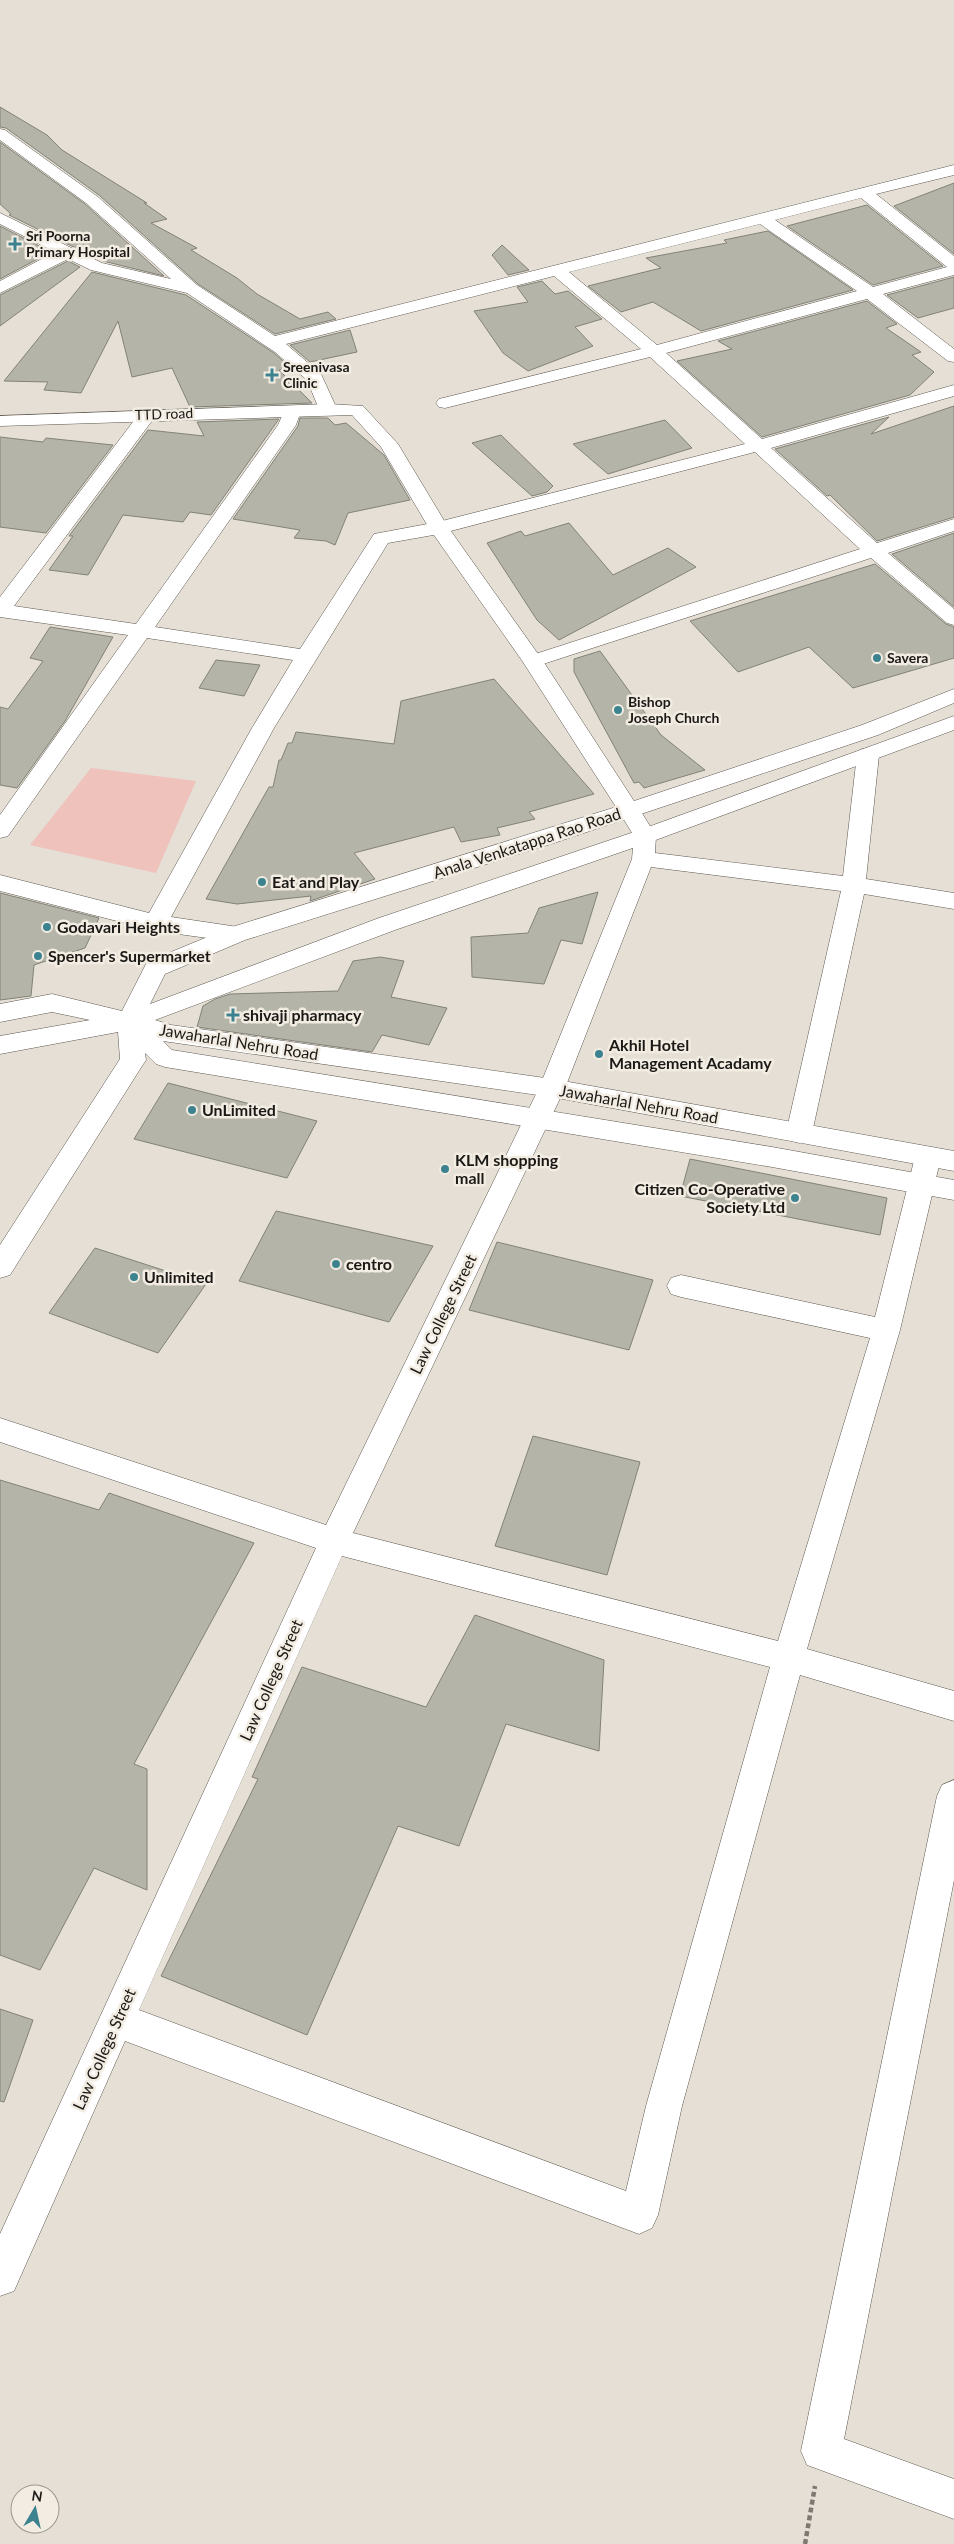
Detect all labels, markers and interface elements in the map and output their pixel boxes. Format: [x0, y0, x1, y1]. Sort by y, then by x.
place label: Sri Poorna Primary Hospital [26, 227, 130, 260]
marker: Sri Poorna Primary Hospital [8, 237, 22, 251]
place label: Sreenivasa Clinic [283, 358, 350, 391]
marker: Sreenivasa Clinic [265, 368, 279, 382]
street label: TTD road [135, 404, 193, 423]
place label: Savera [887, 649, 928, 666]
marker: Savera [871, 652, 883, 664]
place label: Bishop Joseph Church [628, 693, 720, 726]
marker: Bishop Joseph Church [612, 704, 624, 716]
street label: Anala Venkatappa Rao Road [431, 803, 623, 882]
place label: Eat and Play [272, 872, 360, 891]
marker: Eat and Play [256, 876, 268, 888]
place label: Godavari Heights [57, 917, 180, 936]
marker: Godavari Heights [41, 921, 53, 933]
place label: Spencer's Supermarket [48, 946, 211, 965]
marker: Spencer's Supermarket [32, 950, 44, 962]
place label: shivaji pharmacy [243, 1005, 362, 1024]
marker: shivaji pharmacy [227, 1009, 239, 1021]
street label: Jawaharlal Nehru Road [158, 1020, 320, 1063]
place label: Akhil Hotel Management Acadamy [608, 1035, 772, 1072]
marker: Akhil Hotel Management Acadamy [593, 1048, 605, 1060]
street label: Jawaharlal Nehru Road [558, 1080, 720, 1127]
place label: UnLimited [202, 1100, 276, 1119]
marker: UnLimited [186, 1104, 198, 1116]
place label: KLM shopping mall [455, 1150, 559, 1187]
marker: KLM shopping mall [439, 1163, 451, 1175]
place label: Citizen Co-Operative Society Ltd [634, 1179, 785, 1216]
marker: Citizen Co-Operative Society Ltd [789, 1192, 801, 1204]
street label: Law College Street [405, 1251, 480, 1377]
place label: centro [346, 1254, 392, 1273]
marker: centro [330, 1258, 342, 1270]
place label: Unlimited [144, 1267, 214, 1286]
marker: Unlimited [128, 1271, 140, 1283]
street label: Law College Street [235, 1616, 306, 1743]
street label: Law College Street [68, 1985, 139, 2112]
north arrow [10, 2484, 60, 2534]
text: N [30, 2486, 44, 2505]

